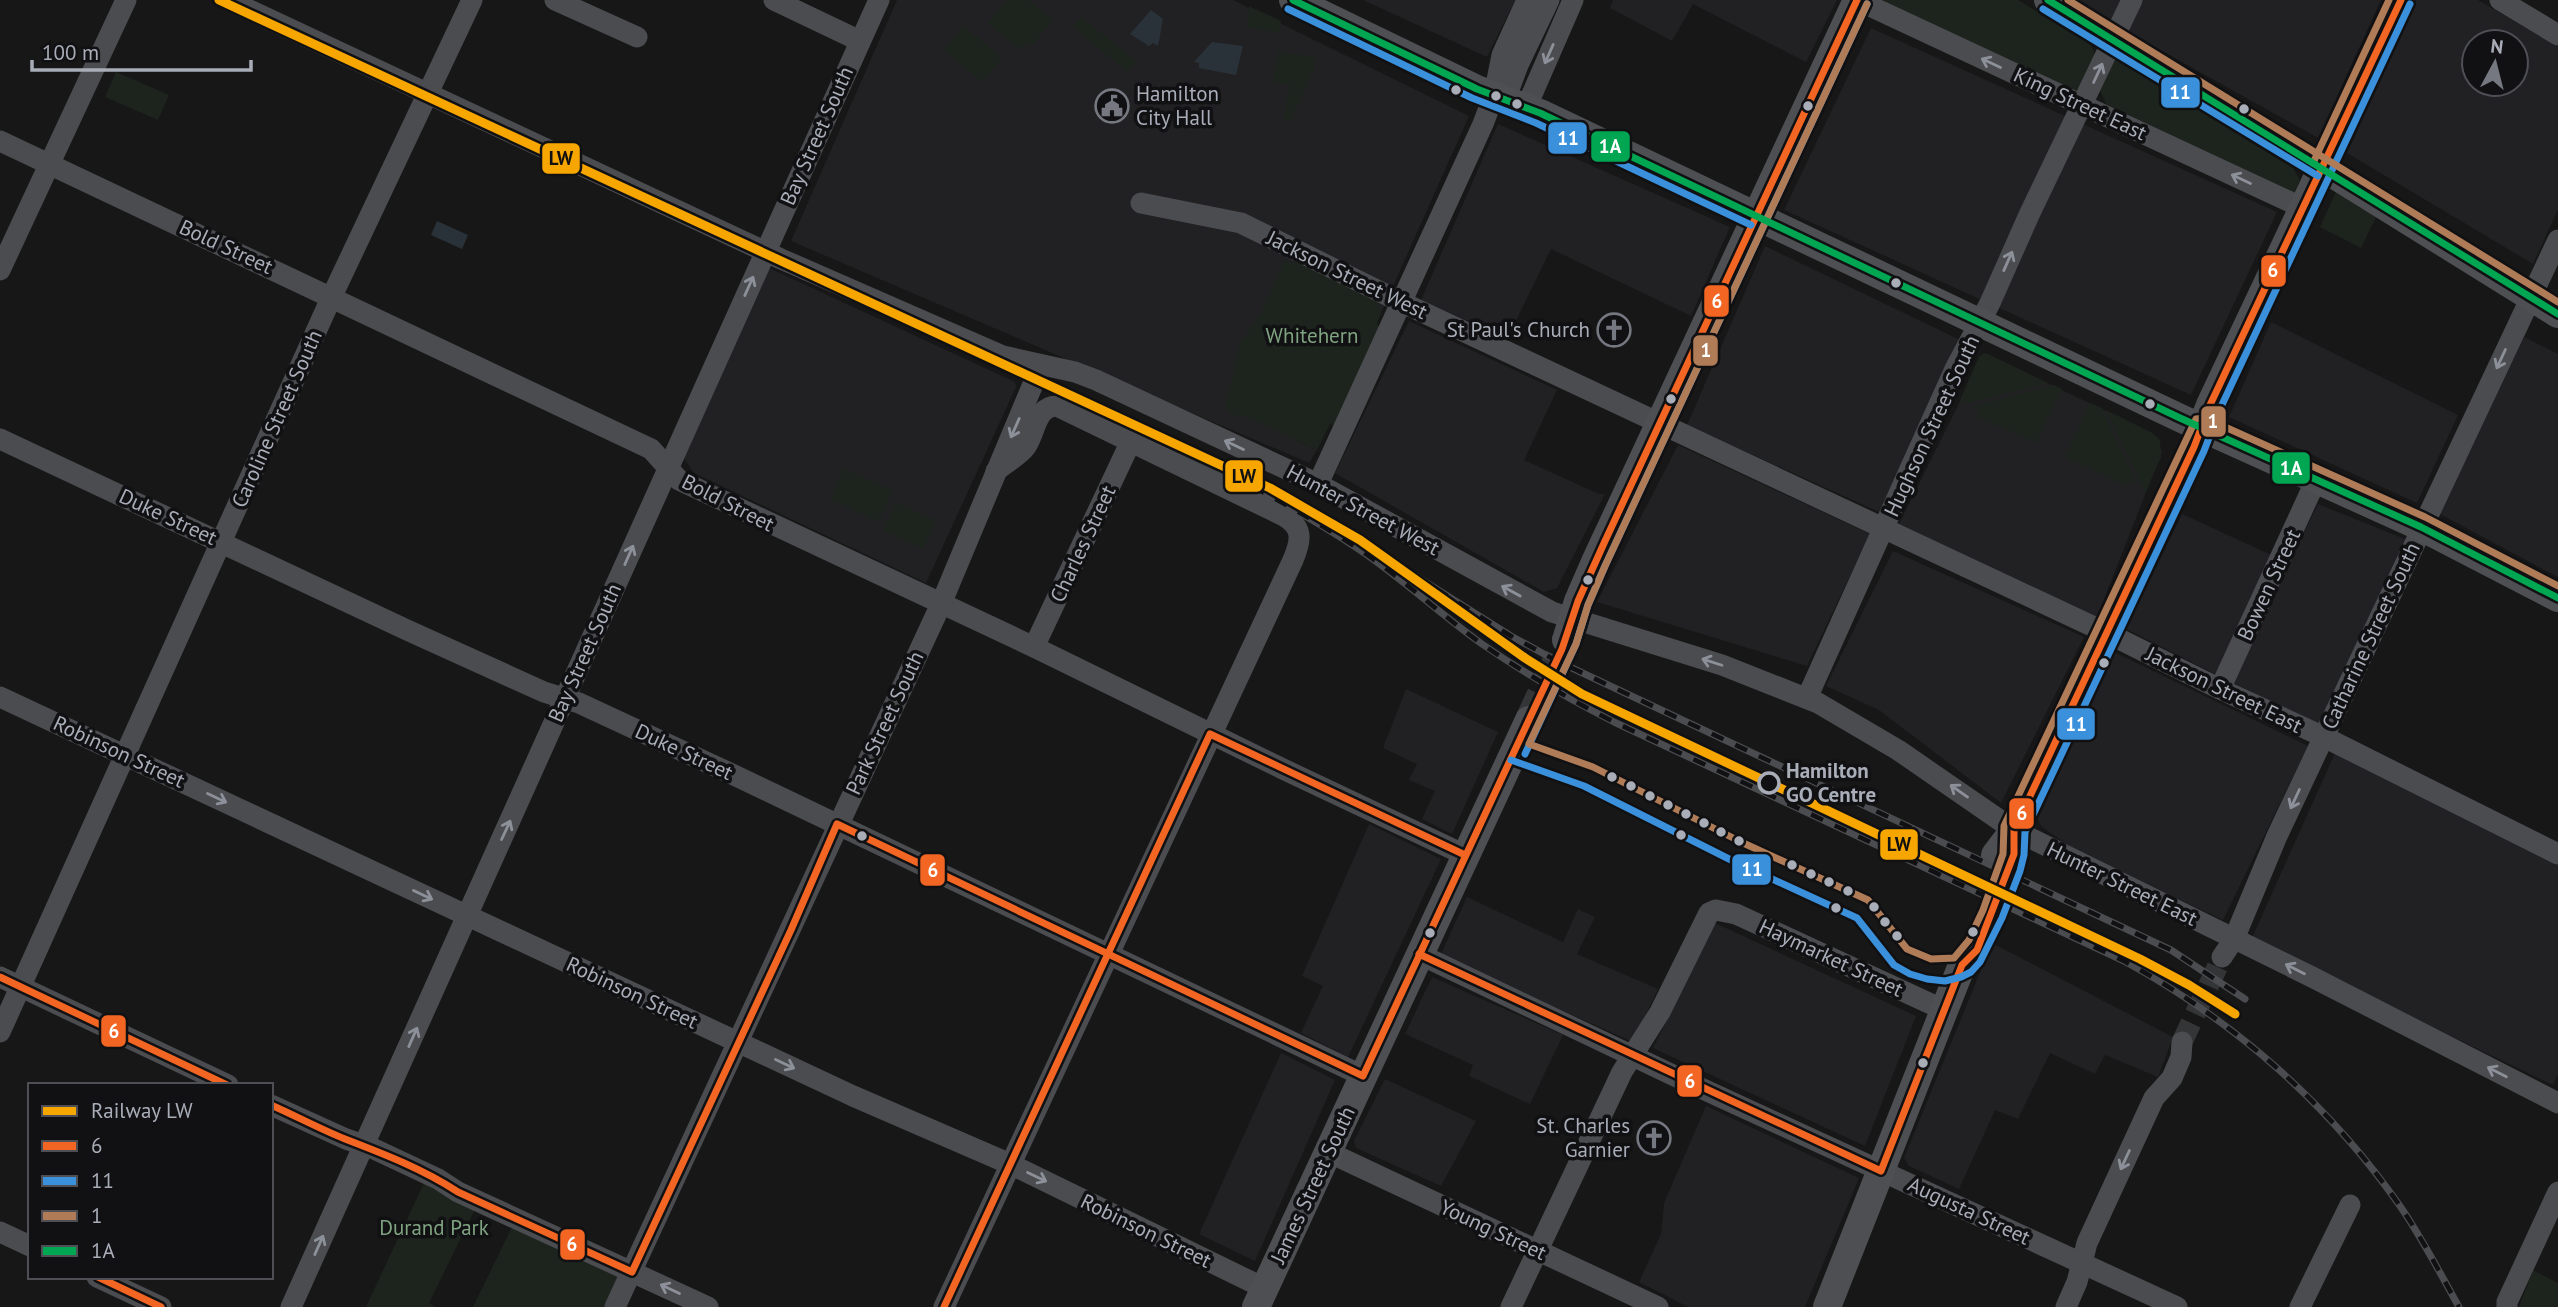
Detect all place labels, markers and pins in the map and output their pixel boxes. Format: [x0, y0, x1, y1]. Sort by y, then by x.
place label: Hamilton City Hall [1136, 80, 1219, 131]
unlabelled marker [1449, 83, 1463, 97]
public building icon: Hamilton City Hall [1093, 87, 1131, 125]
unlabelled marker [1489, 89, 1503, 103]
unlabelled marker [1510, 97, 1524, 111]
unlabelled marker [1801, 99, 1815, 113]
unlabelled marker [2237, 102, 2251, 116]
unlabelled marker [1889, 276, 1903, 290]
church icon: St Paul's Church [1595, 311, 1633, 349]
place label: St Paul's Church [1447, 316, 1590, 343]
unlabelled marker [1664, 392, 1678, 406]
unlabelled marker [2143, 397, 2157, 411]
unlabelled marker [1581, 573, 1595, 587]
unlabelled marker [2097, 656, 2111, 670]
place label: Hamilton GO Centre [1786, 757, 1876, 808]
unlabelled marker [1605, 770, 1619, 784]
marker: Hamilton GO Centre [1758, 772, 1780, 794]
unlabelled marker [1624, 779, 1638, 793]
unlabelled marker [1643, 789, 1657, 803]
unlabelled marker [1661, 798, 1675, 812]
unlabelled marker [1679, 807, 1693, 821]
unlabelled marker [1697, 816, 1711, 830]
unlabelled marker [1714, 825, 1728, 839]
unlabelled marker [1674, 828, 1688, 842]
unlabelled marker [855, 829, 869, 843]
unlabelled marker [1732, 834, 1746, 848]
unlabelled marker [1785, 858, 1799, 872]
unlabelled marker [1804, 867, 1818, 881]
unlabelled marker [1822, 875, 1836, 889]
unlabelled marker [1841, 884, 1855, 898]
unlabelled marker [1867, 900, 1881, 914]
unlabelled marker [1829, 901, 1843, 915]
unlabelled marker [1878, 915, 1892, 929]
unlabelled marker [1966, 925, 1980, 939]
unlabelled marker [1423, 926, 1437, 940]
unlabelled marker [1890, 929, 1904, 943]
unlabelled marker [1916, 1056, 1930, 1070]
place label: St. Charles Garnier [1536, 1112, 1630, 1163]
church icon: St. Charles Garnier [1635, 1119, 1673, 1157]

